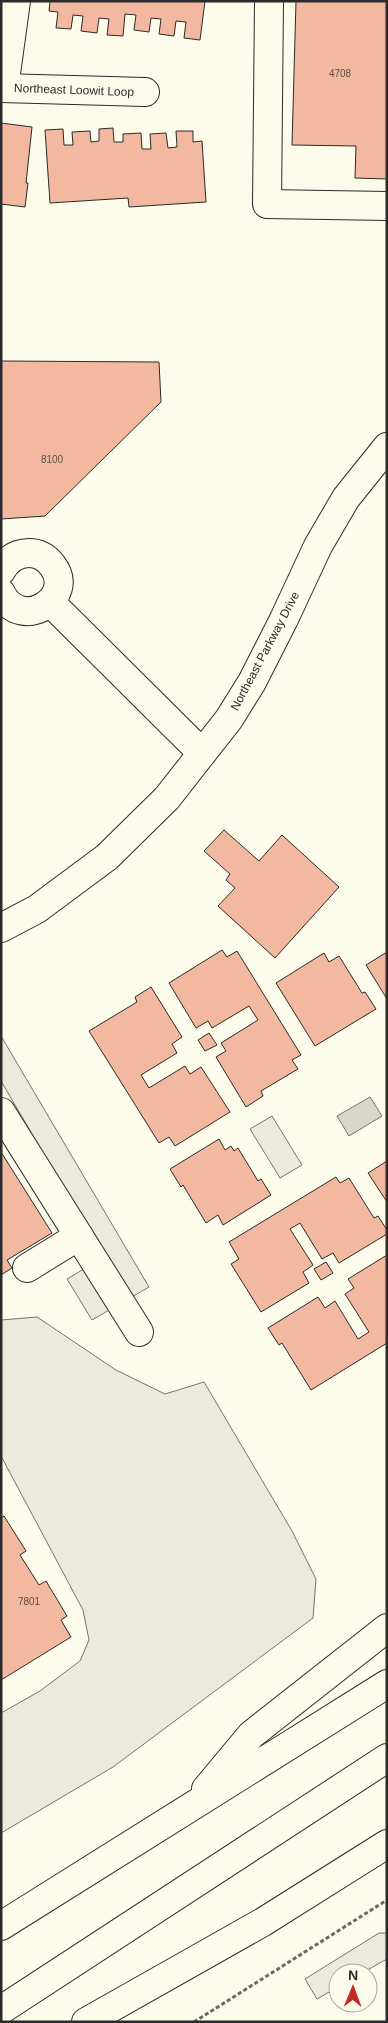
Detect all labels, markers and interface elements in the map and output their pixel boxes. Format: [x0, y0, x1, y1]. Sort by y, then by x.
house number: 4708 [329, 68, 352, 79]
street label: Northeast Loowit Loop [14, 81, 135, 99]
house number: 8100 [41, 454, 64, 465]
street label: Northeast Parkway Drive [228, 589, 302, 713]
house number: 7801 [18, 1596, 41, 1607]
north arrow [328, 1963, 378, 2013]
text: N [348, 1967, 358, 1983]

